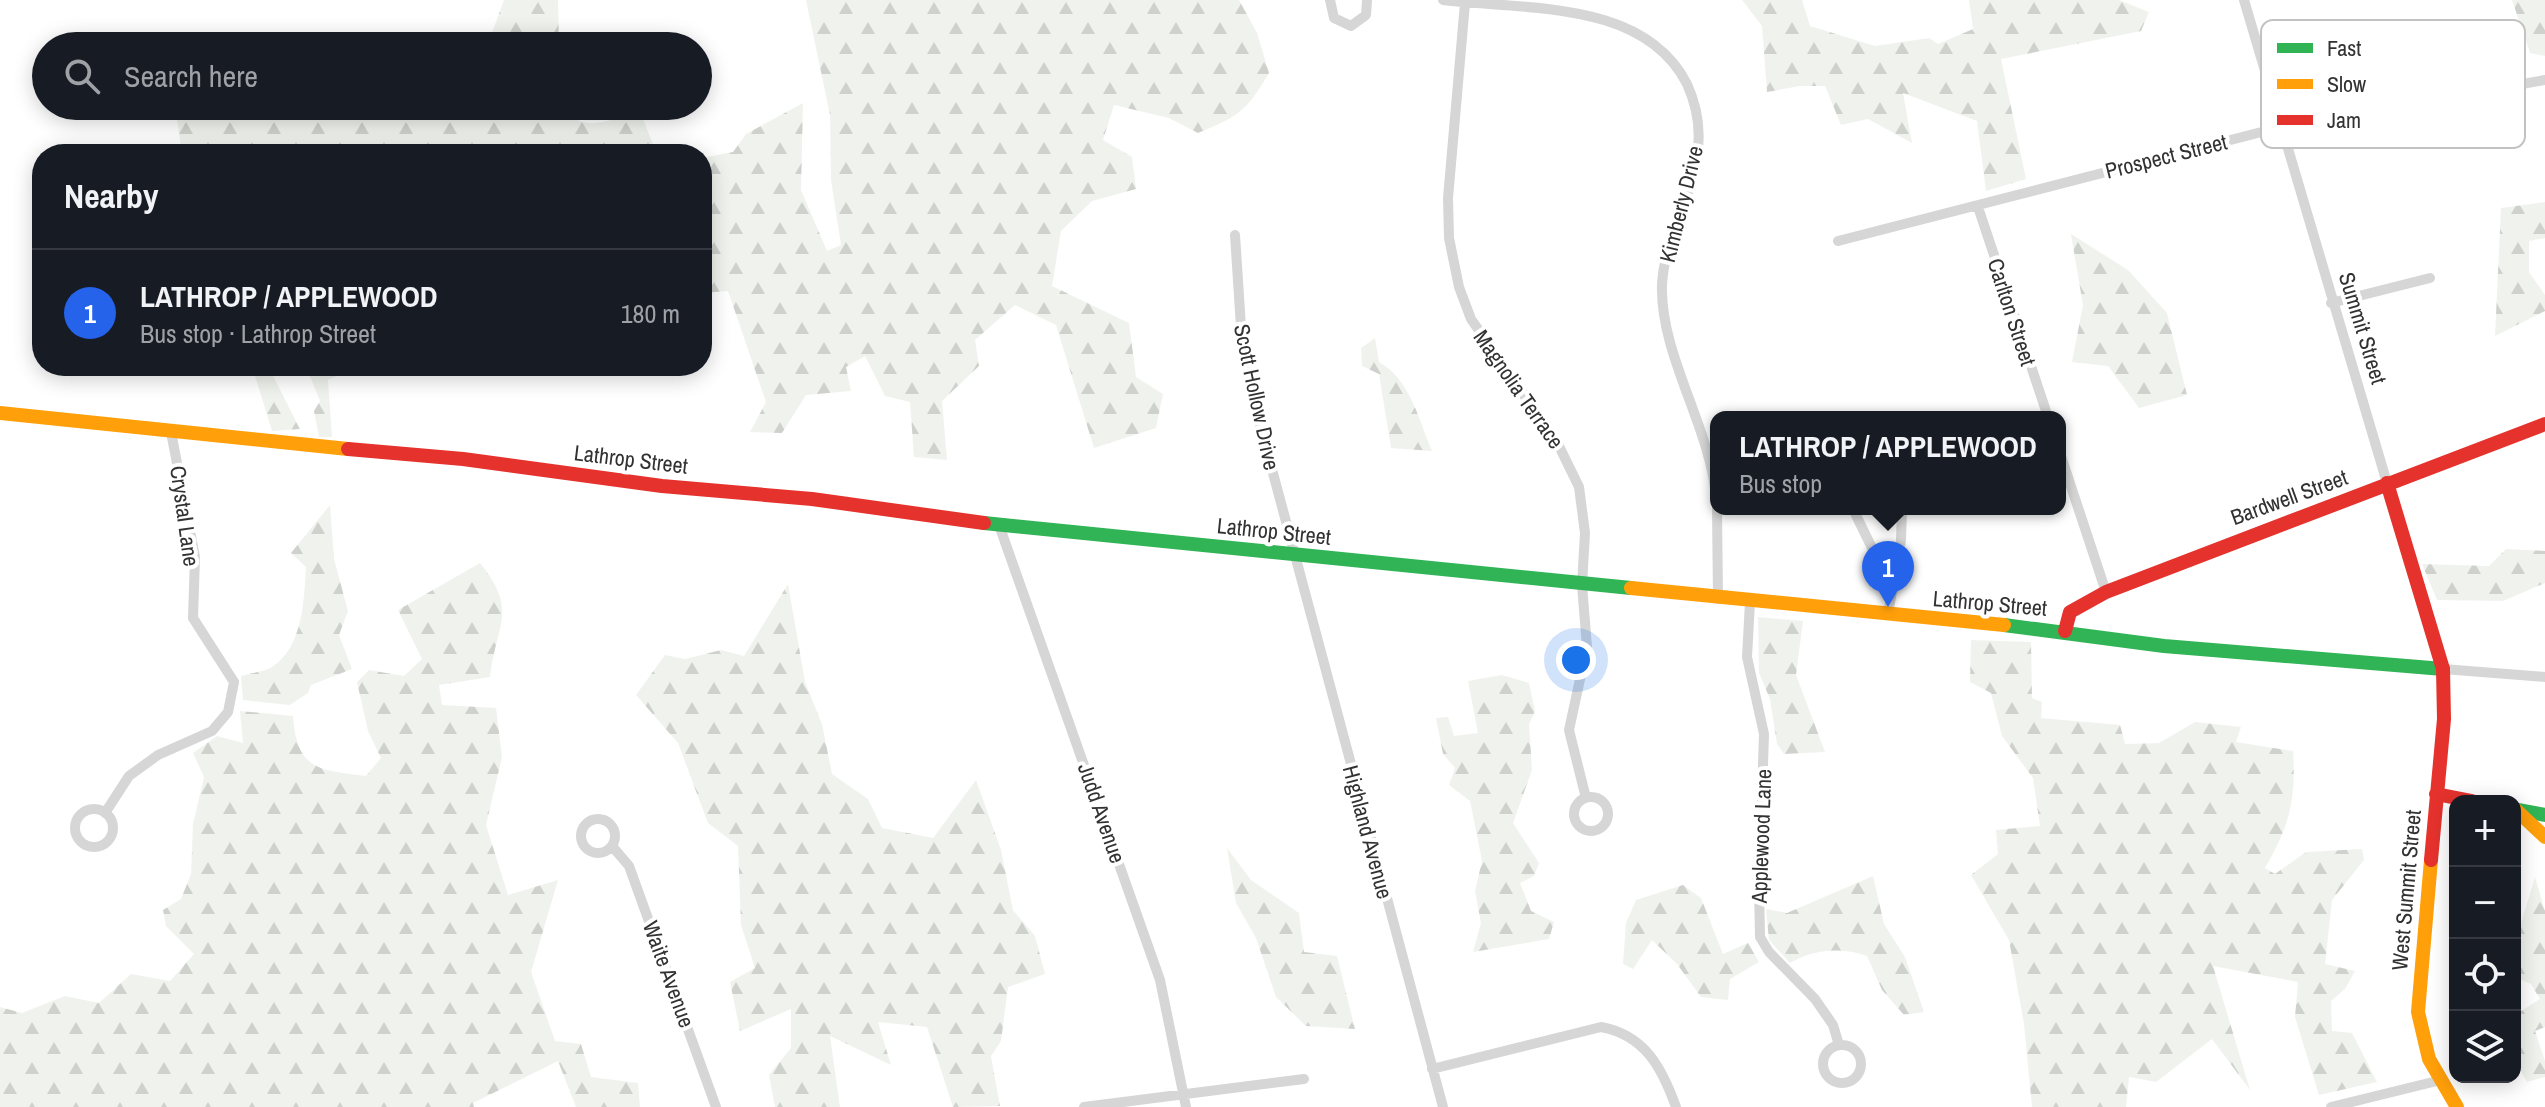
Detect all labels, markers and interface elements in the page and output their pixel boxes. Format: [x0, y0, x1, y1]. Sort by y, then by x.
legend [2261, 20, 2525, 148]
search box [32, 32, 712, 120]
text: Fast [2327, 33, 2361, 63]
icon: search [60, 54, 104, 98]
text: Search here [124, 56, 258, 96]
text: Slow [2327, 69, 2366, 99]
text: Jam [2327, 105, 2361, 135]
street label: Prospect Street [2102, 126, 2230, 186]
street label: Kimberly Drive [1652, 142, 1710, 266]
text: Nearby [64, 173, 159, 219]
street label: Carlton Street [1981, 254, 2043, 370]
street label: Summit Street [2332, 268, 2394, 388]
text: LATHROP / APPLEWOOD [140, 276, 438, 316]
text: 1 [84, 296, 96, 331]
text: 180 m [621, 296, 680, 331]
text: Bus stop · Lathrop Street [140, 316, 376, 351]
street label: Scott Hollow Drive [1227, 321, 1287, 473]
street label: Magnolia Terrace [1467, 323, 1571, 455]
popup [1710, 411, 2066, 515]
text: LATHROP / APPLEWOOD [1739, 426, 2037, 466]
street label: Lathrop Street [572, 437, 690, 481]
street label: Bardwell Street [2226, 462, 2352, 532]
street label: Crystal Lane [163, 464, 207, 568]
text: Bus stop [1739, 466, 1822, 501]
street label: Lathrop Street [1216, 510, 1332, 552]
pin: 1 [1862, 541, 1914, 607]
street label: Lathrop Street [1932, 583, 2048, 623]
your location [1556, 640, 1596, 680]
street label: Judd Avenue [1071, 759, 1133, 867]
street label: Highland Avenue [1336, 762, 1400, 902]
street label: Applewood Lane [1744, 768, 1778, 905]
map controls [2449, 795, 2521, 1083]
button: + [2449, 795, 2521, 867]
street label: West Summit Street [2384, 808, 2428, 972]
button: − [2449, 867, 2521, 939]
street label: Waite Avenue [636, 917, 702, 1031]
button: locate [2449, 939, 2521, 1011]
button: layers [2449, 1011, 2521, 1083]

